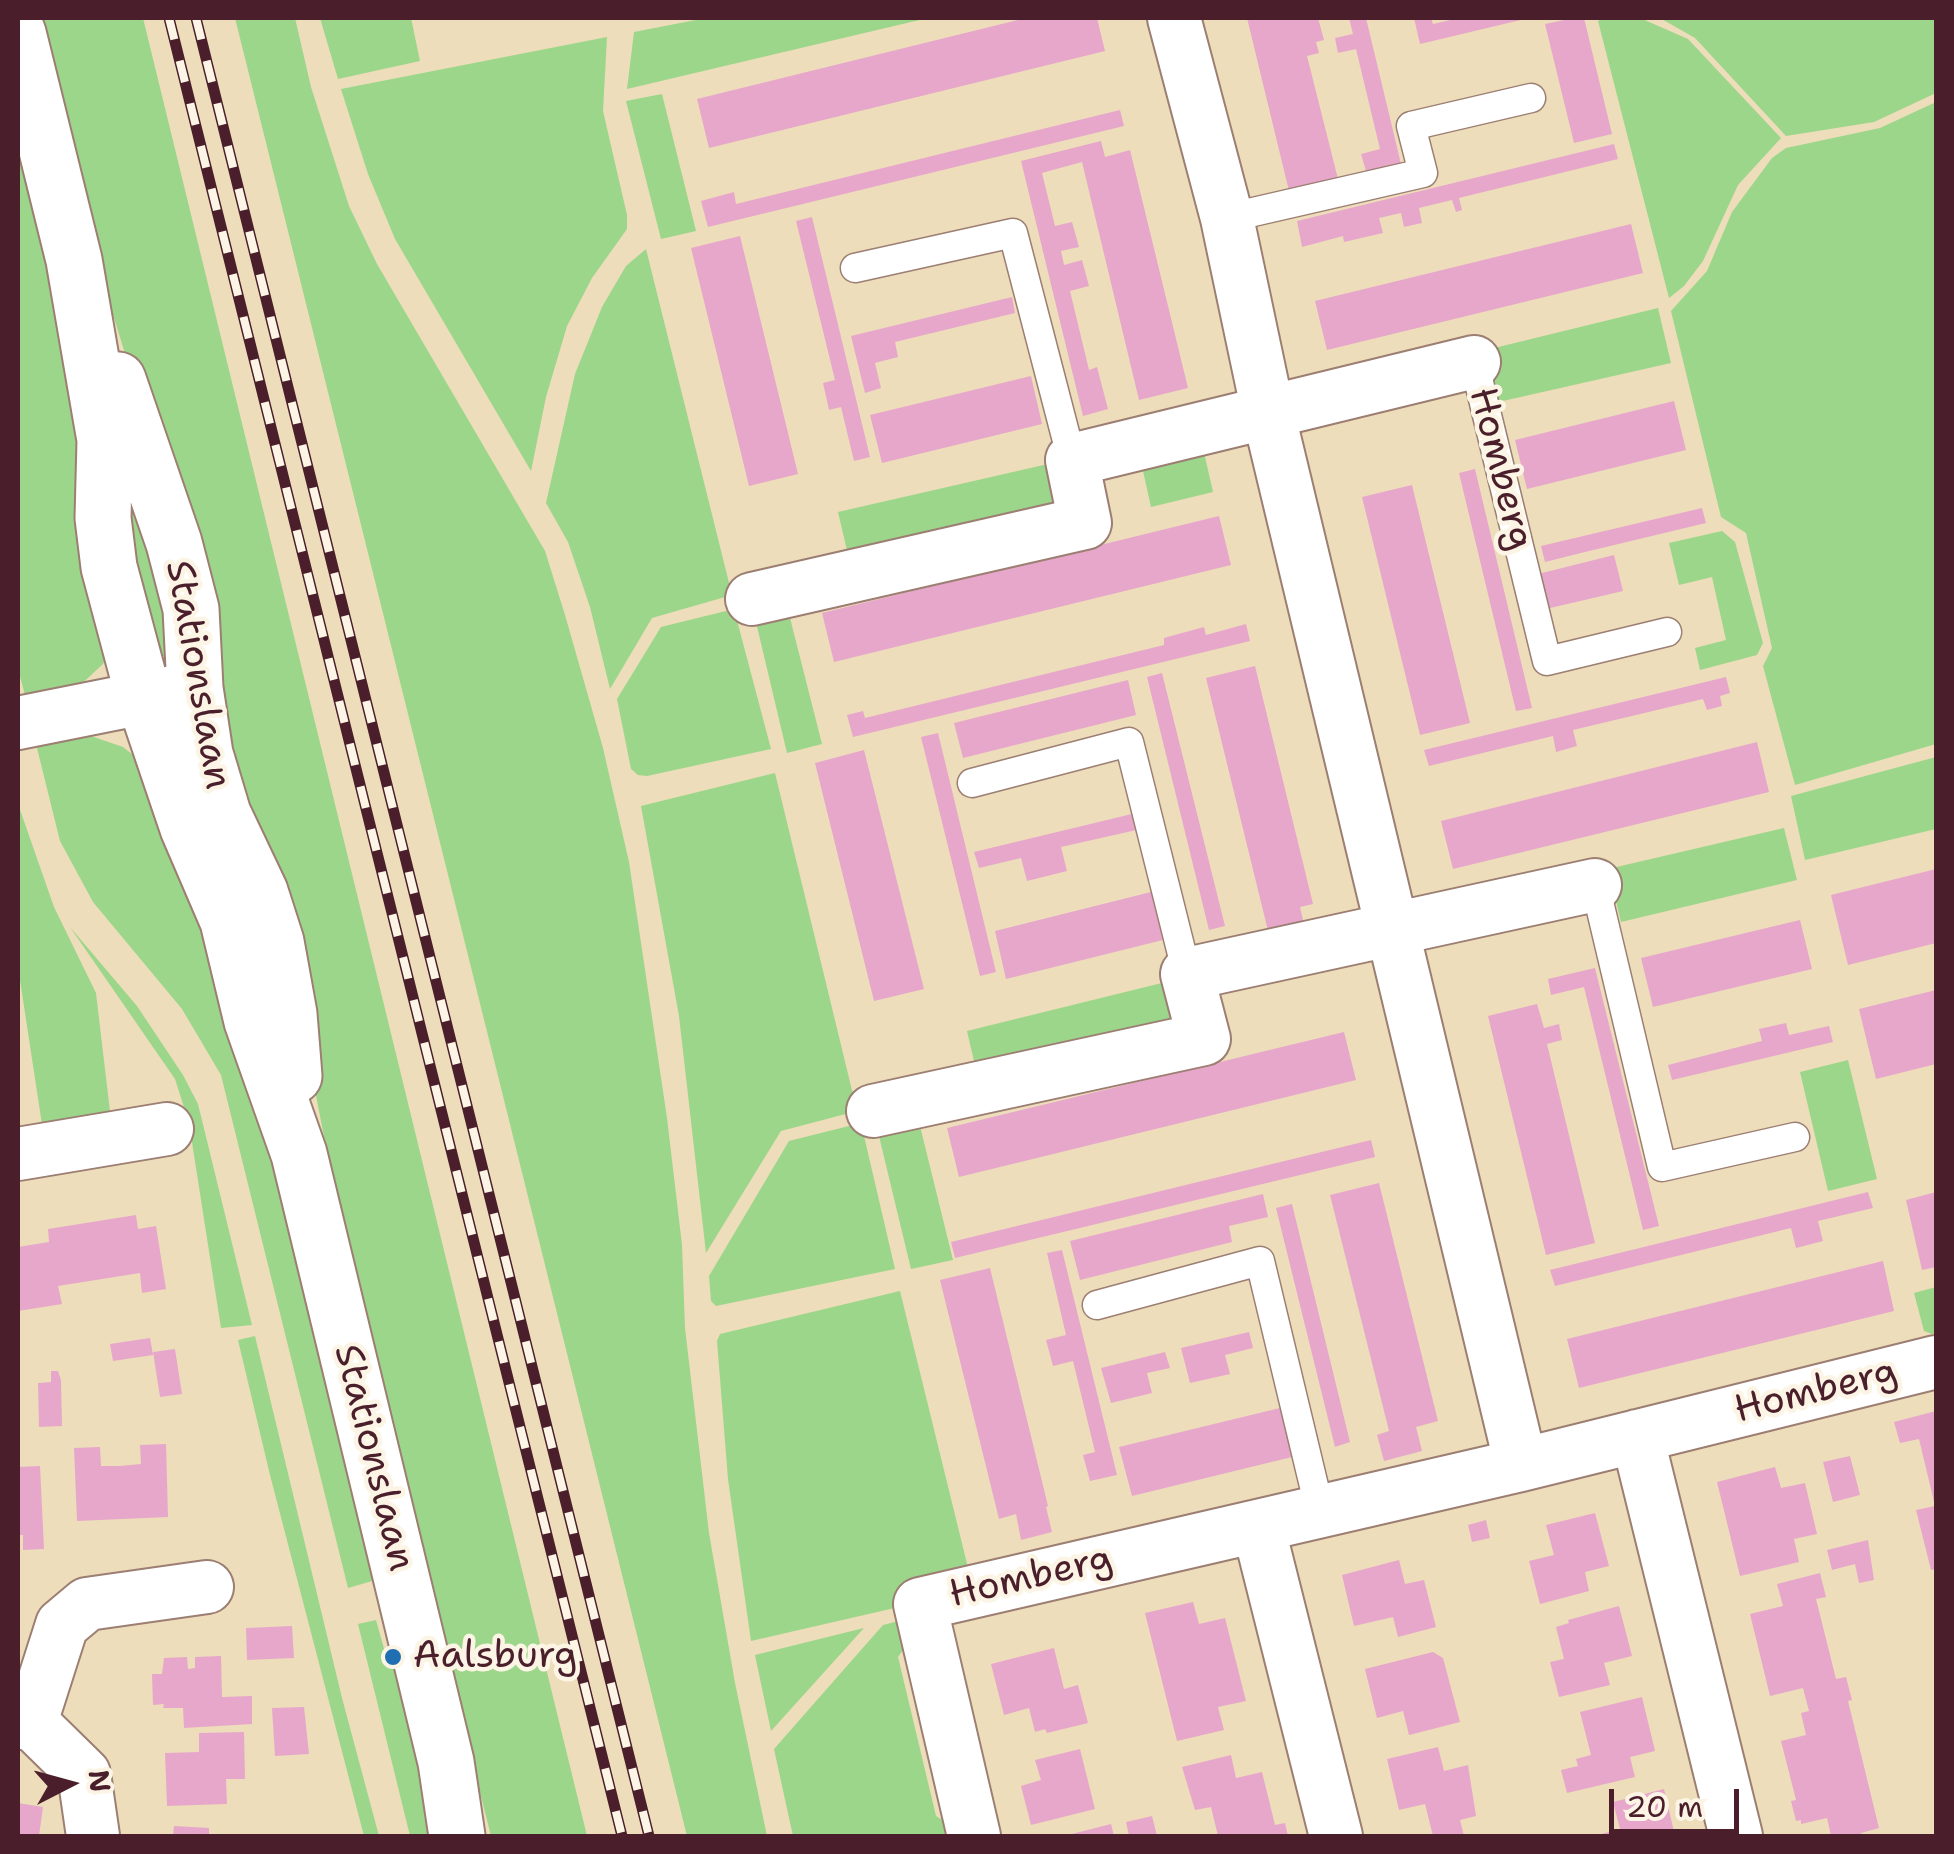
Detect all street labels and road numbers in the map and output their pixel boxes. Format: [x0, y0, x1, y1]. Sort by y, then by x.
street label: Homberg [1458, 383, 1542, 555]
street label: Stationslaan [154, 557, 240, 793]
street label: Stationslaan [323, 1340, 423, 1576]
street label: Homberg [1730, 1350, 1902, 1434]
street label: Homberg [945, 1537, 1117, 1619]

